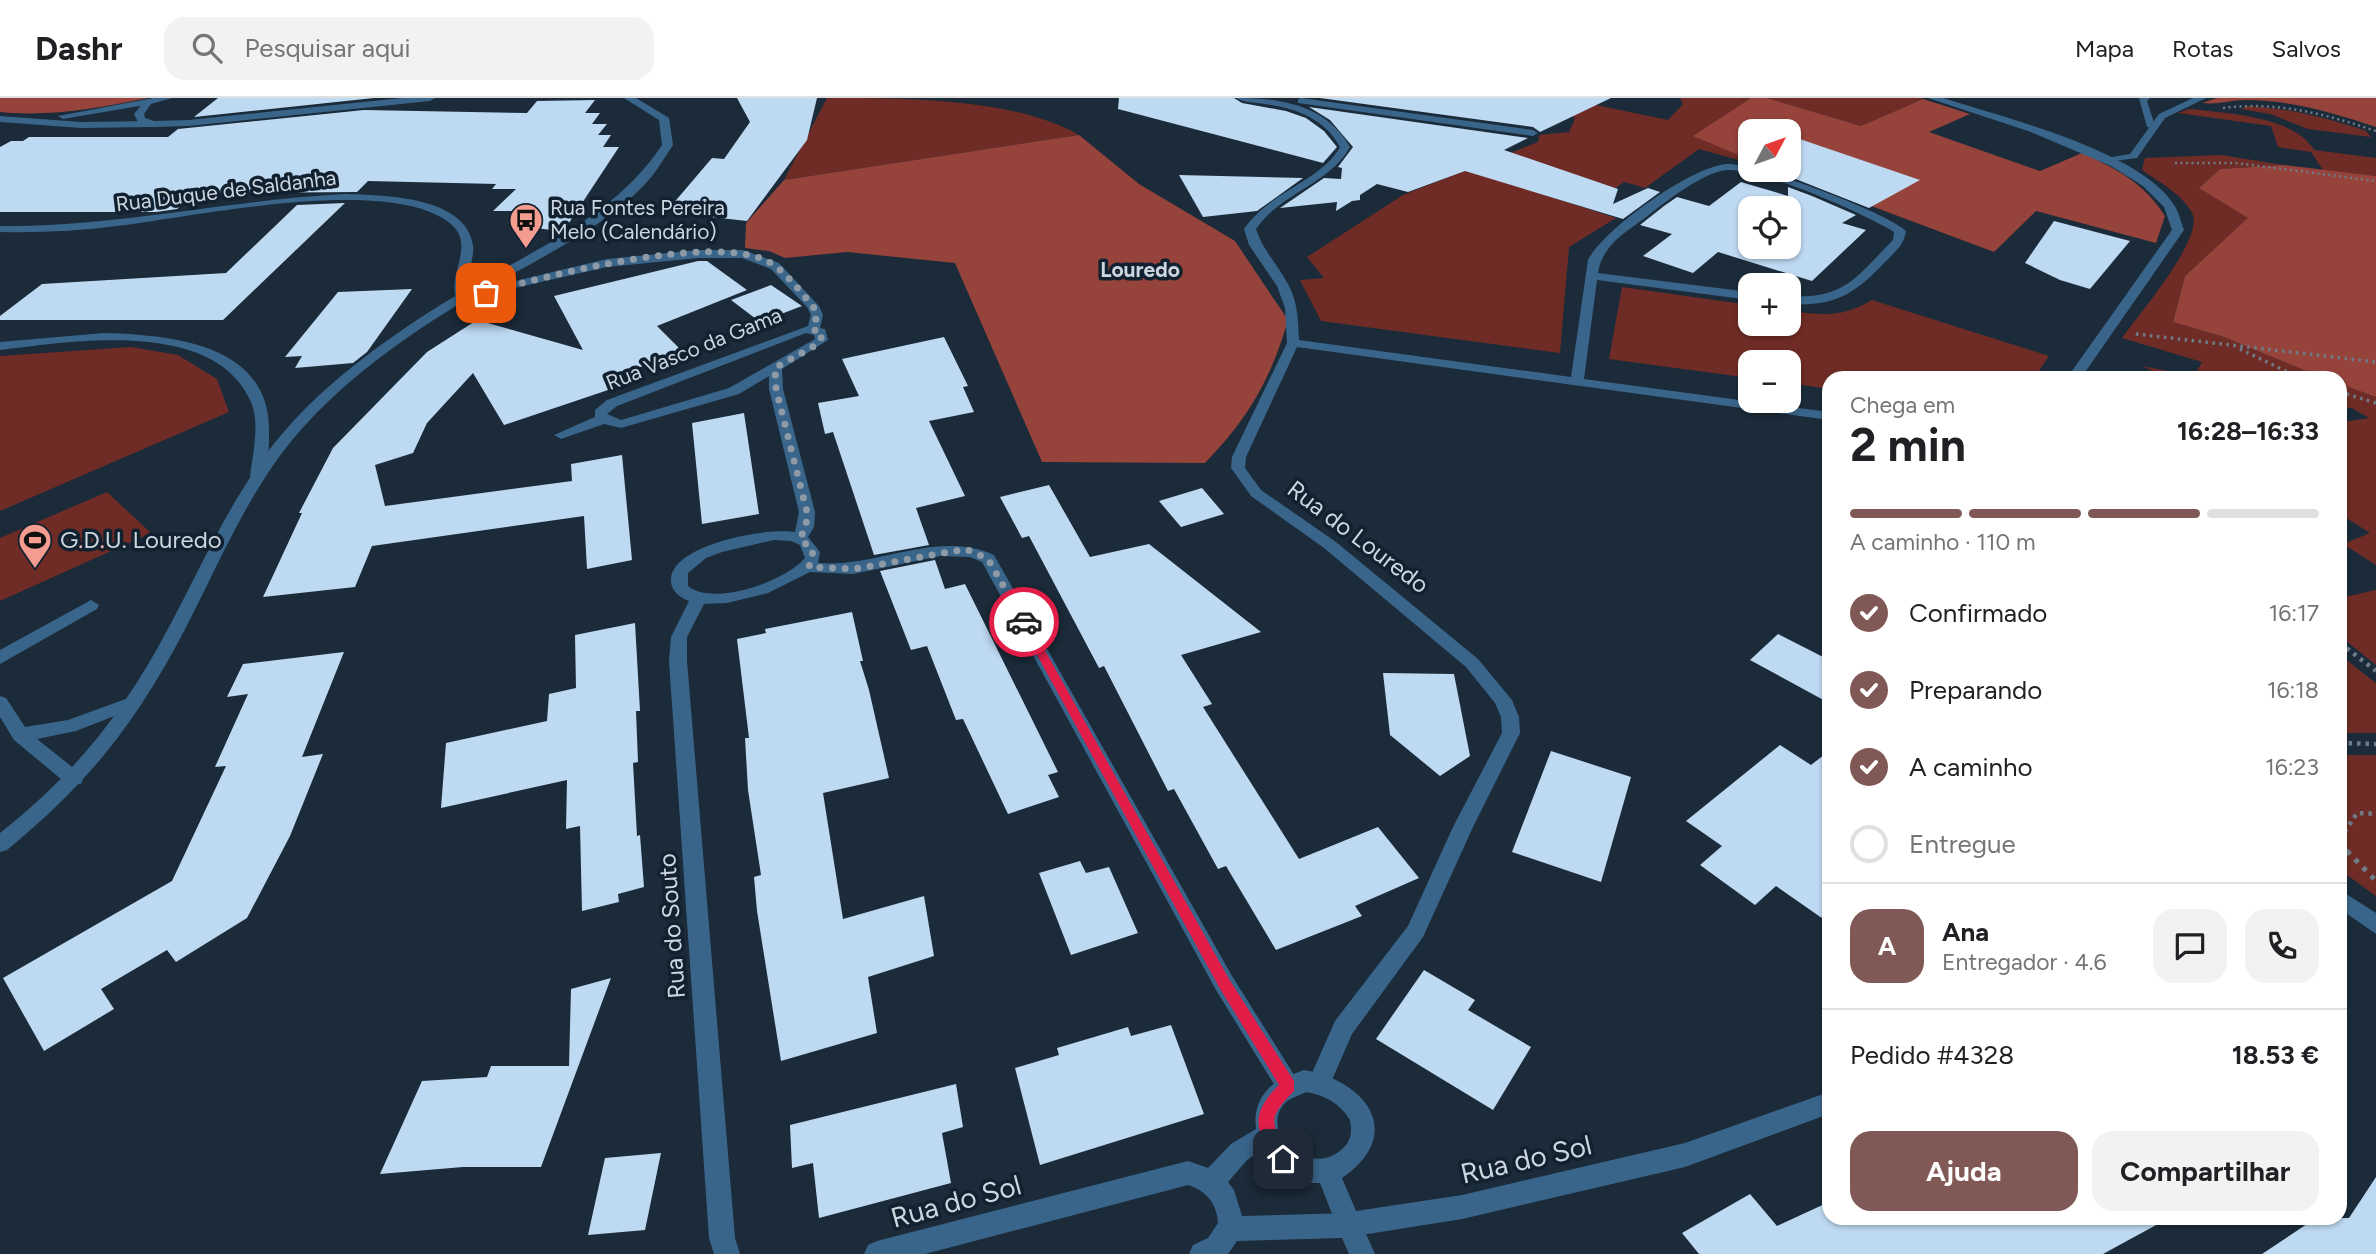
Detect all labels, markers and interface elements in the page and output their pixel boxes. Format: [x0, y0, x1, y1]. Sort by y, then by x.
search box [164, 17, 654, 80]
text: Dashr [35, 29, 122, 68]
icon: search [188, 29, 226, 67]
text: Pesquisar aqui [244, 32, 410, 64]
text: Mapa [2075, 34, 2134, 63]
text: Rotas [2172, 34, 2233, 63]
text: Salvos [2271, 34, 2341, 63]
north arrow [1738, 119, 1801, 182]
map controls [1738, 119, 1801, 413]
street label: Rua Duque de Saldanha [114, 165, 338, 216]
place label: Rua Fontes Pereira Melo (Calendário) [550, 195, 725, 244]
button: locate [1738, 196, 1801, 259]
bus stop icon: Rua Fontes Pereira Melo (Calendário) [507, 201, 545, 250]
district label: Louredo [1100, 257, 1180, 282]
pin [456, 263, 516, 323]
button: + [1738, 273, 1801, 336]
icon: bag [467, 274, 505, 312]
street label: Rua Vasco da Gama [602, 302, 785, 395]
button: − [1738, 350, 1801, 413]
text: Chega em [1850, 391, 1955, 419]
text: 16:28–16:33 [2177, 415, 2319, 447]
text: 2 min [1850, 417, 1966, 473]
street label: Rua do Louredo [1282, 474, 1435, 599]
sports icon: G.D.U. Louredo [16, 521, 54, 570]
place label: G.D.U. Louredo [60, 525, 222, 554]
text: A caminho · 110 m [1850, 528, 2036, 556]
courier [989, 587, 1059, 657]
icon: check [1850, 594, 1888, 632]
text: Confirmado [1909, 597, 2047, 629]
text: 16:17 [2269, 599, 2319, 627]
icon: car [1005, 603, 1043, 641]
icon: check [1850, 671, 1888, 709]
text: Preparando [1909, 674, 2042, 706]
text: 16:18 [2267, 676, 2319, 704]
icon: check [1850, 748, 1888, 786]
text: A caminho [1909, 751, 2033, 783]
text: 16:23 [2265, 753, 2319, 781]
text: Entregue [1909, 828, 2016, 860]
street label: Rua do Souto [652, 852, 691, 1000]
button: chat [2153, 909, 2227, 983]
button: phone [2245, 909, 2319, 983]
text: Ana [1942, 916, 1989, 948]
text: A [1878, 930, 1896, 962]
text: Entregador · 4.6 [1942, 948, 2107, 976]
text: Pedido #4328 [1850, 1039, 2014, 1071]
text: 18.53 € [2232, 1039, 2319, 1071]
street label: Rua do Sol [1457, 1127, 1595, 1191]
pin [1253, 1129, 1313, 1189]
button: Ajuda [1850, 1131, 2078, 1211]
button: Compartilhar [2092, 1131, 2319, 1211]
icon: home [1264, 1140, 1302, 1178]
street label: Rua do Sol [887, 1167, 1025, 1235]

